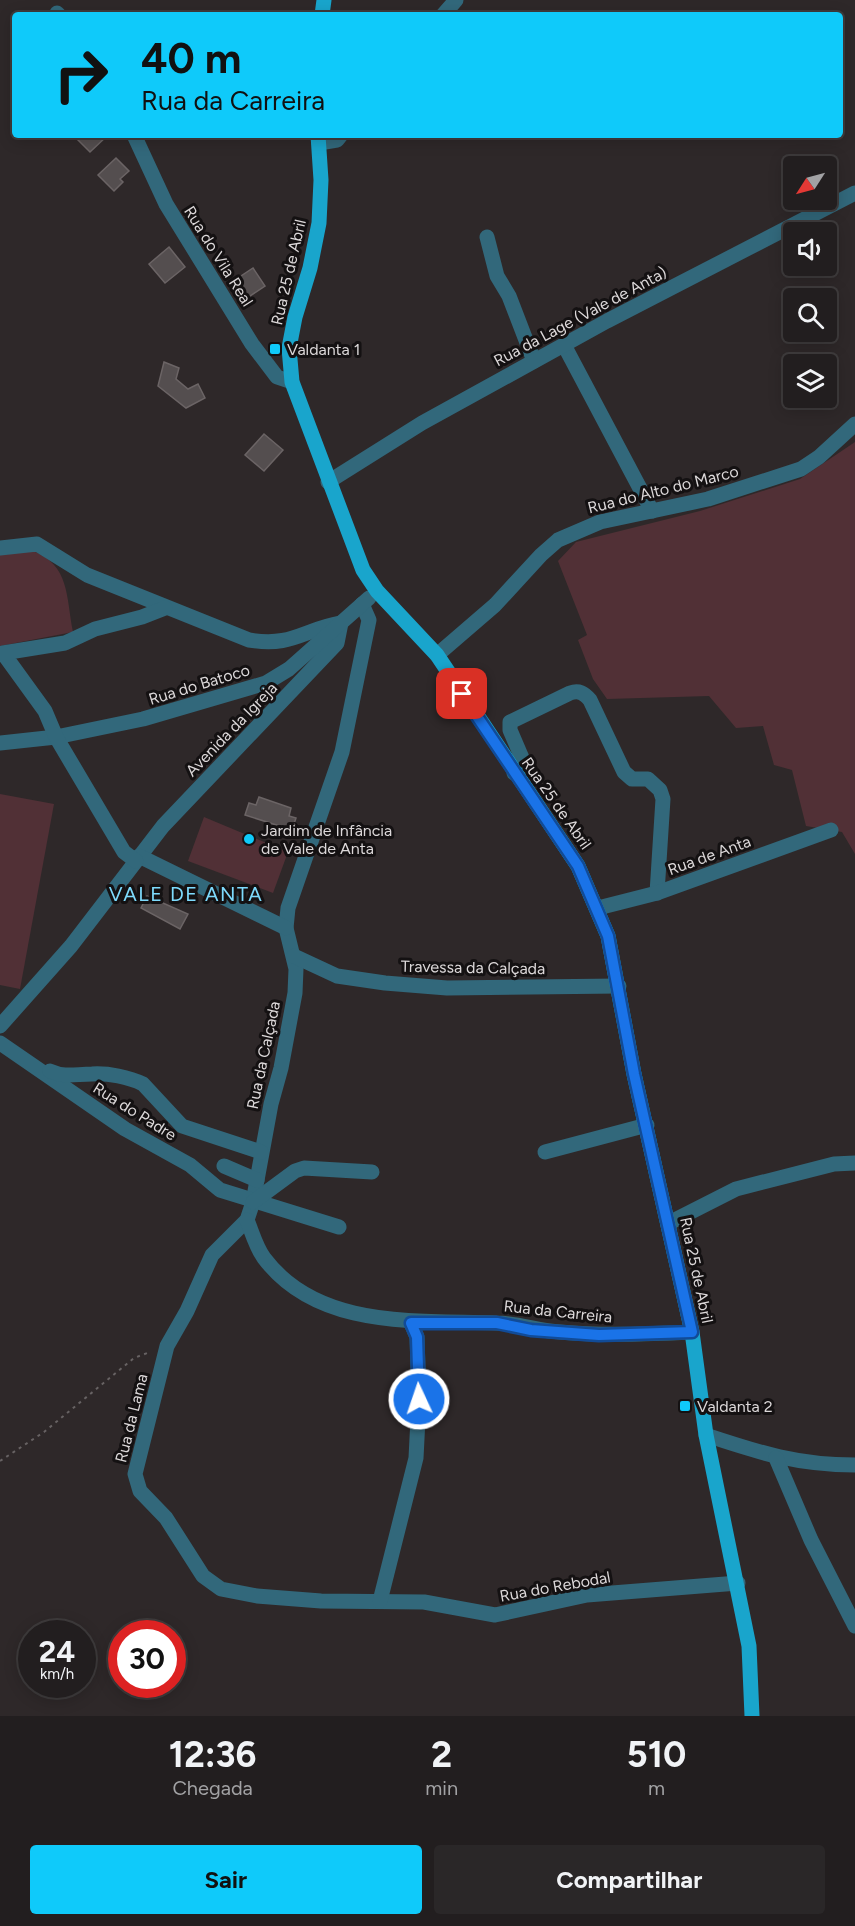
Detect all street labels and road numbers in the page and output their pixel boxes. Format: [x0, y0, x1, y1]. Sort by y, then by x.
street label: Rua do Vila Real [180, 203, 257, 310]
street label: Rua 25 de Abril [267, 217, 310, 327]
street label: Rua da Lage (Vale de Anta) [490, 263, 670, 370]
street label: Rua do Alto do Marco [586, 462, 741, 517]
street label: Rua do Batoco [146, 660, 252, 709]
street label: Avenida da Igreja [182, 678, 281, 780]
street label: Rua 25 de Abril [518, 754, 595, 853]
street label: Rua de Anta [665, 832, 753, 879]
street label: Travessa da Calçada [401, 957, 545, 978]
street label: Rua da Calçada [243, 999, 284, 1111]
street label: Rua do Padre [90, 1078, 180, 1145]
street label: Rua 25 de Abril [676, 1215, 717, 1325]
street label: Rua da Carreira [503, 1296, 613, 1327]
street label: Rua da Lama [111, 1372, 152, 1464]
street label: Rua do Rebodal [498, 1567, 612, 1606]

